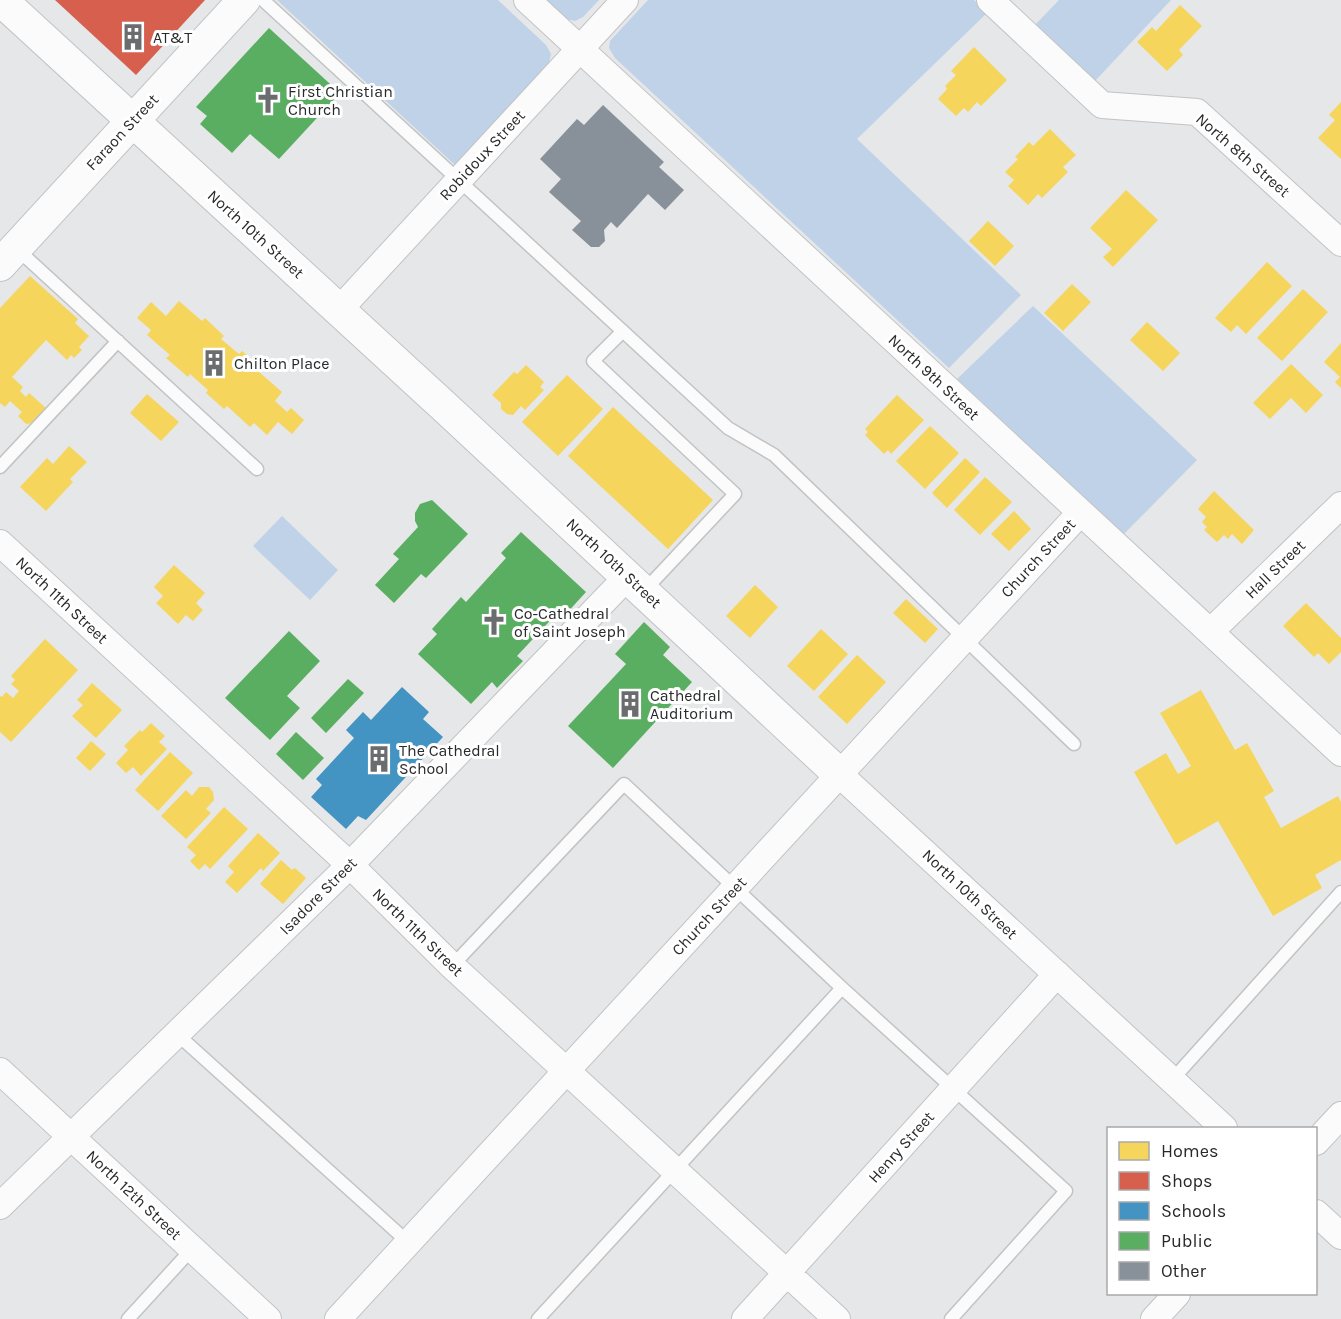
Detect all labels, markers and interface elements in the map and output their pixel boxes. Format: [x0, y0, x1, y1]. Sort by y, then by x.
building icon: AT&T [118, 22, 148, 52]
place label: AT&T [153, 28, 192, 47]
place label: First Christian Church [288, 82, 393, 119]
church icon: First Christian Church [253, 85, 283, 115]
street label: Faraon Street [82, 90, 162, 174]
street label: Robidoux Street [435, 106, 529, 204]
street label: North 8th Street [1192, 109, 1294, 201]
street label: North 10th Street [204, 186, 308, 282]
street label: North 9th Street [885, 330, 983, 424]
building icon: Chilton Place [199, 348, 229, 378]
place label: Chilton Place [234, 354, 330, 373]
street label: North 10th Street [562, 514, 666, 612]
street label: Church Street [997, 515, 1079, 601]
street label: Hall Street [1241, 536, 1309, 602]
street label: North 11th Street [12, 552, 112, 648]
place label: Co-Cathedral of Saint Joseph [514, 604, 626, 641]
church icon: Co-Cathedral of Saint Joseph [479, 607, 509, 637]
place label: Cathedral Auditorium [650, 686, 733, 723]
building icon: Cathedral Auditorium [615, 689, 645, 719]
place label: The Cathedral School [399, 741, 500, 778]
building icon: The Cathedral School [364, 744, 394, 774]
street label: North 10th Street [918, 845, 1022, 943]
street label: Isadore Street [275, 853, 361, 939]
street label: Church Street [668, 873, 750, 959]
street label: North 11th Street [369, 884, 467, 980]
street label: Henry Street [864, 1107, 938, 1187]
legend [1107, 1127, 1317, 1295]
text: Homes [1161, 1140, 1218, 1162]
street label: North 12th Street [83, 1146, 185, 1244]
text: Shops [1161, 1170, 1213, 1192]
text: Schools [1161, 1200, 1226, 1222]
text: Public [1161, 1230, 1212, 1252]
text: Other [1161, 1260, 1206, 1282]

